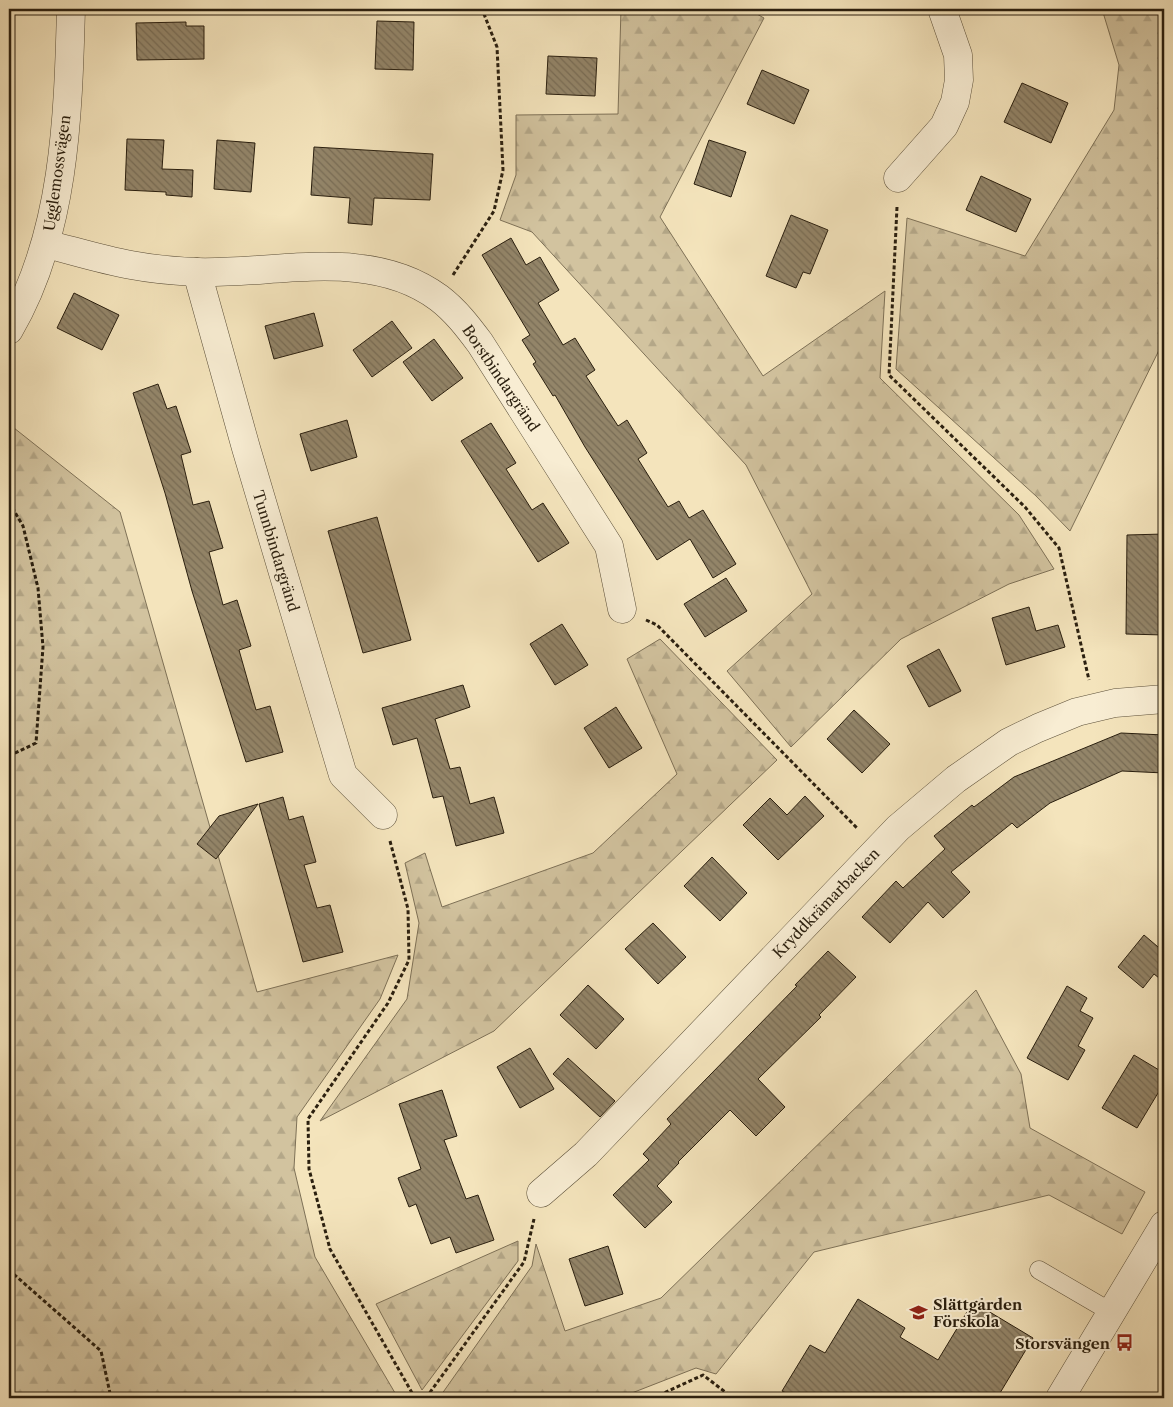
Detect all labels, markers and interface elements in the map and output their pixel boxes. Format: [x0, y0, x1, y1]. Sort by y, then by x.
street label: Ugglemossvägen [39, 113, 75, 232]
street label: Borstbindargränd [458, 321, 544, 435]
street label: Tunnbindargränd [249, 488, 303, 614]
street label: Kryddkrämarbacken [768, 843, 884, 962]
place label: Slättgården Förskola [933, 1295, 1023, 1331]
school or university icon: Slättgården Förskola [909, 1303, 929, 1323]
bus stop icon: Storsvängen [1114, 1333, 1134, 1353]
place label: Storsvängen [1015, 1334, 1111, 1353]

